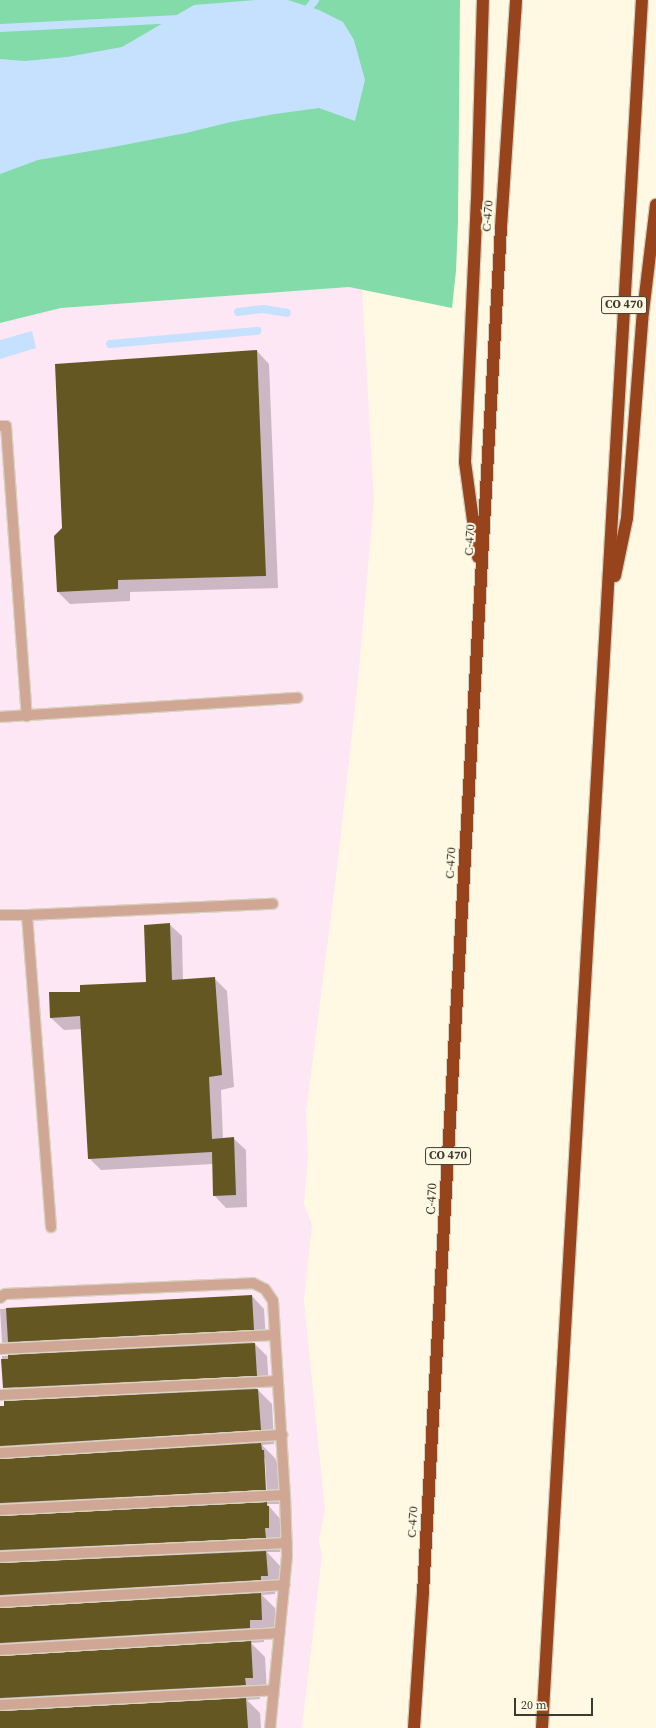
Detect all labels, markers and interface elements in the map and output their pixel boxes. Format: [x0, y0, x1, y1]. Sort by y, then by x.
street label: C-470 [479, 200, 497, 232]
road number: CO 470 [601, 295, 647, 315]
street label: C-470 [461, 524, 479, 556]
street label: C-470 [442, 847, 460, 879]
road number: CO 470 [425, 1146, 471, 1166]
street label: C-470 [423, 1183, 441, 1215]
street label: C-470 [404, 1506, 422, 1538]
scale bar [516, 1690, 595, 1716]
text: 20 m [521, 1697, 547, 1713]

